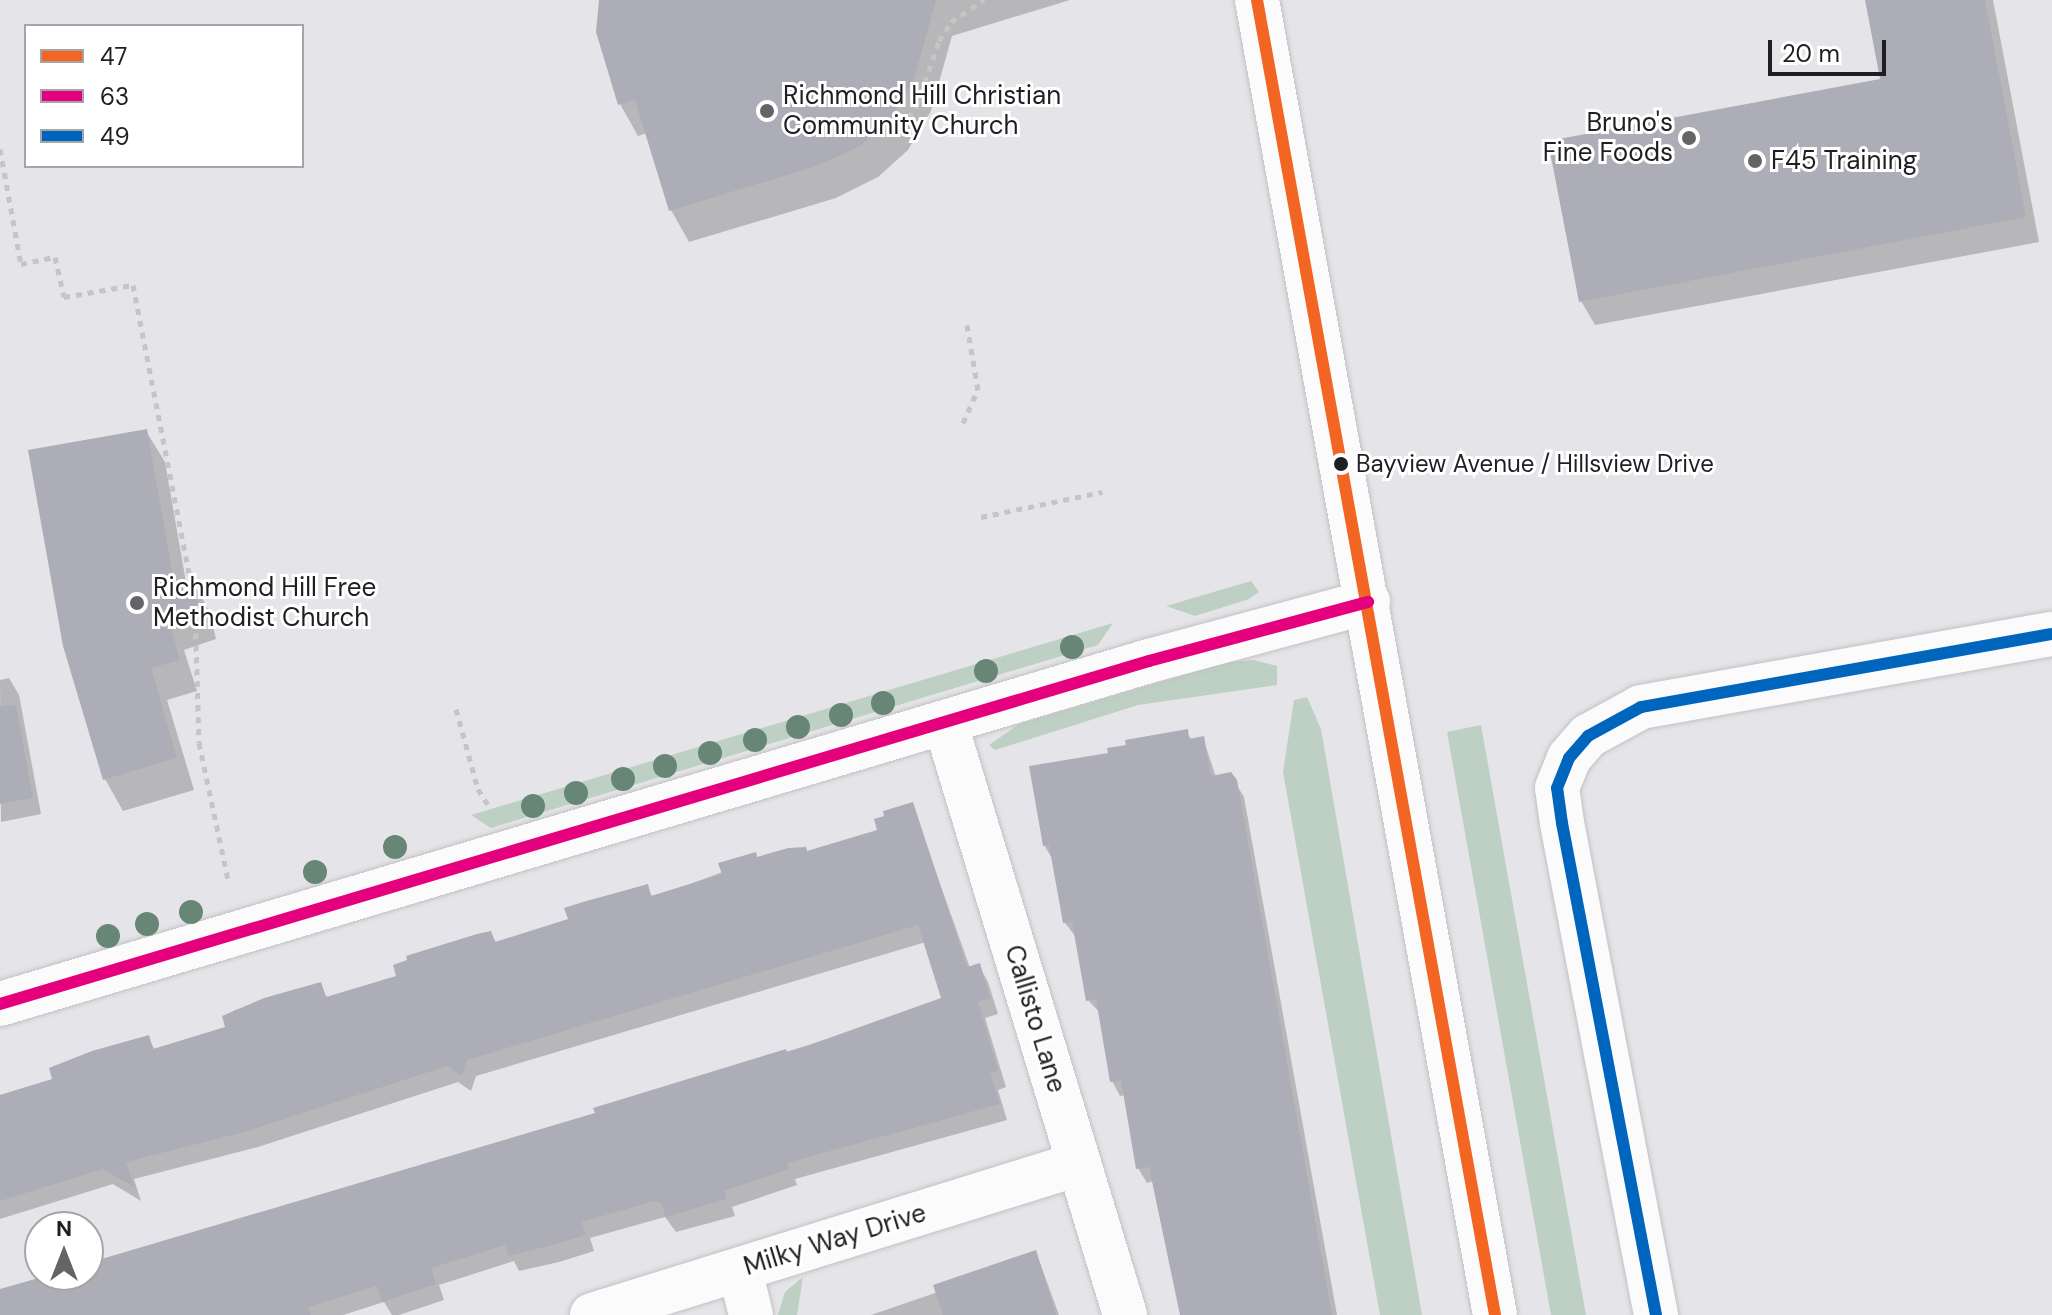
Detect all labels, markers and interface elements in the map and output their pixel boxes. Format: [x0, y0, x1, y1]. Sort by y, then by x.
legend [24, 24, 304, 168]
scale bar [1772, 24, 1890, 74]
text: 20 m [1782, 38, 1840, 69]
text: 47 [100, 41, 127, 72]
place label: Richmond Hill Christian Community Church [783, 80, 1061, 142]
text: 63 [100, 81, 129, 112]
marker: Richmond Hill Christian Community Church [758, 102, 776, 120]
place label: Bruno's Fine Foods [1543, 107, 1673, 168]
text: 49 [100, 121, 130, 152]
marker: Bruno's Fine Foods [1680, 129, 1698, 147]
place label: F45 Training [1771, 145, 1917, 177]
marker: F45 Training [1746, 152, 1764, 170]
place label: Bayview Avenue / Hillsview Drive [1356, 450, 1714, 478]
marker: Bayview Avenue / Hillsview Drive [1333, 456, 1349, 472]
place label: Richmond Hill Free Methodist Church [153, 572, 376, 634]
marker: Richmond Hill Free Methodist Church [128, 594, 146, 612]
street label: Callisto Lane [998, 941, 1072, 1097]
street label: Milky Way Drive [740, 1197, 930, 1283]
north arrow [24, 1211, 104, 1291]
text: N [56, 1214, 72, 1243]

